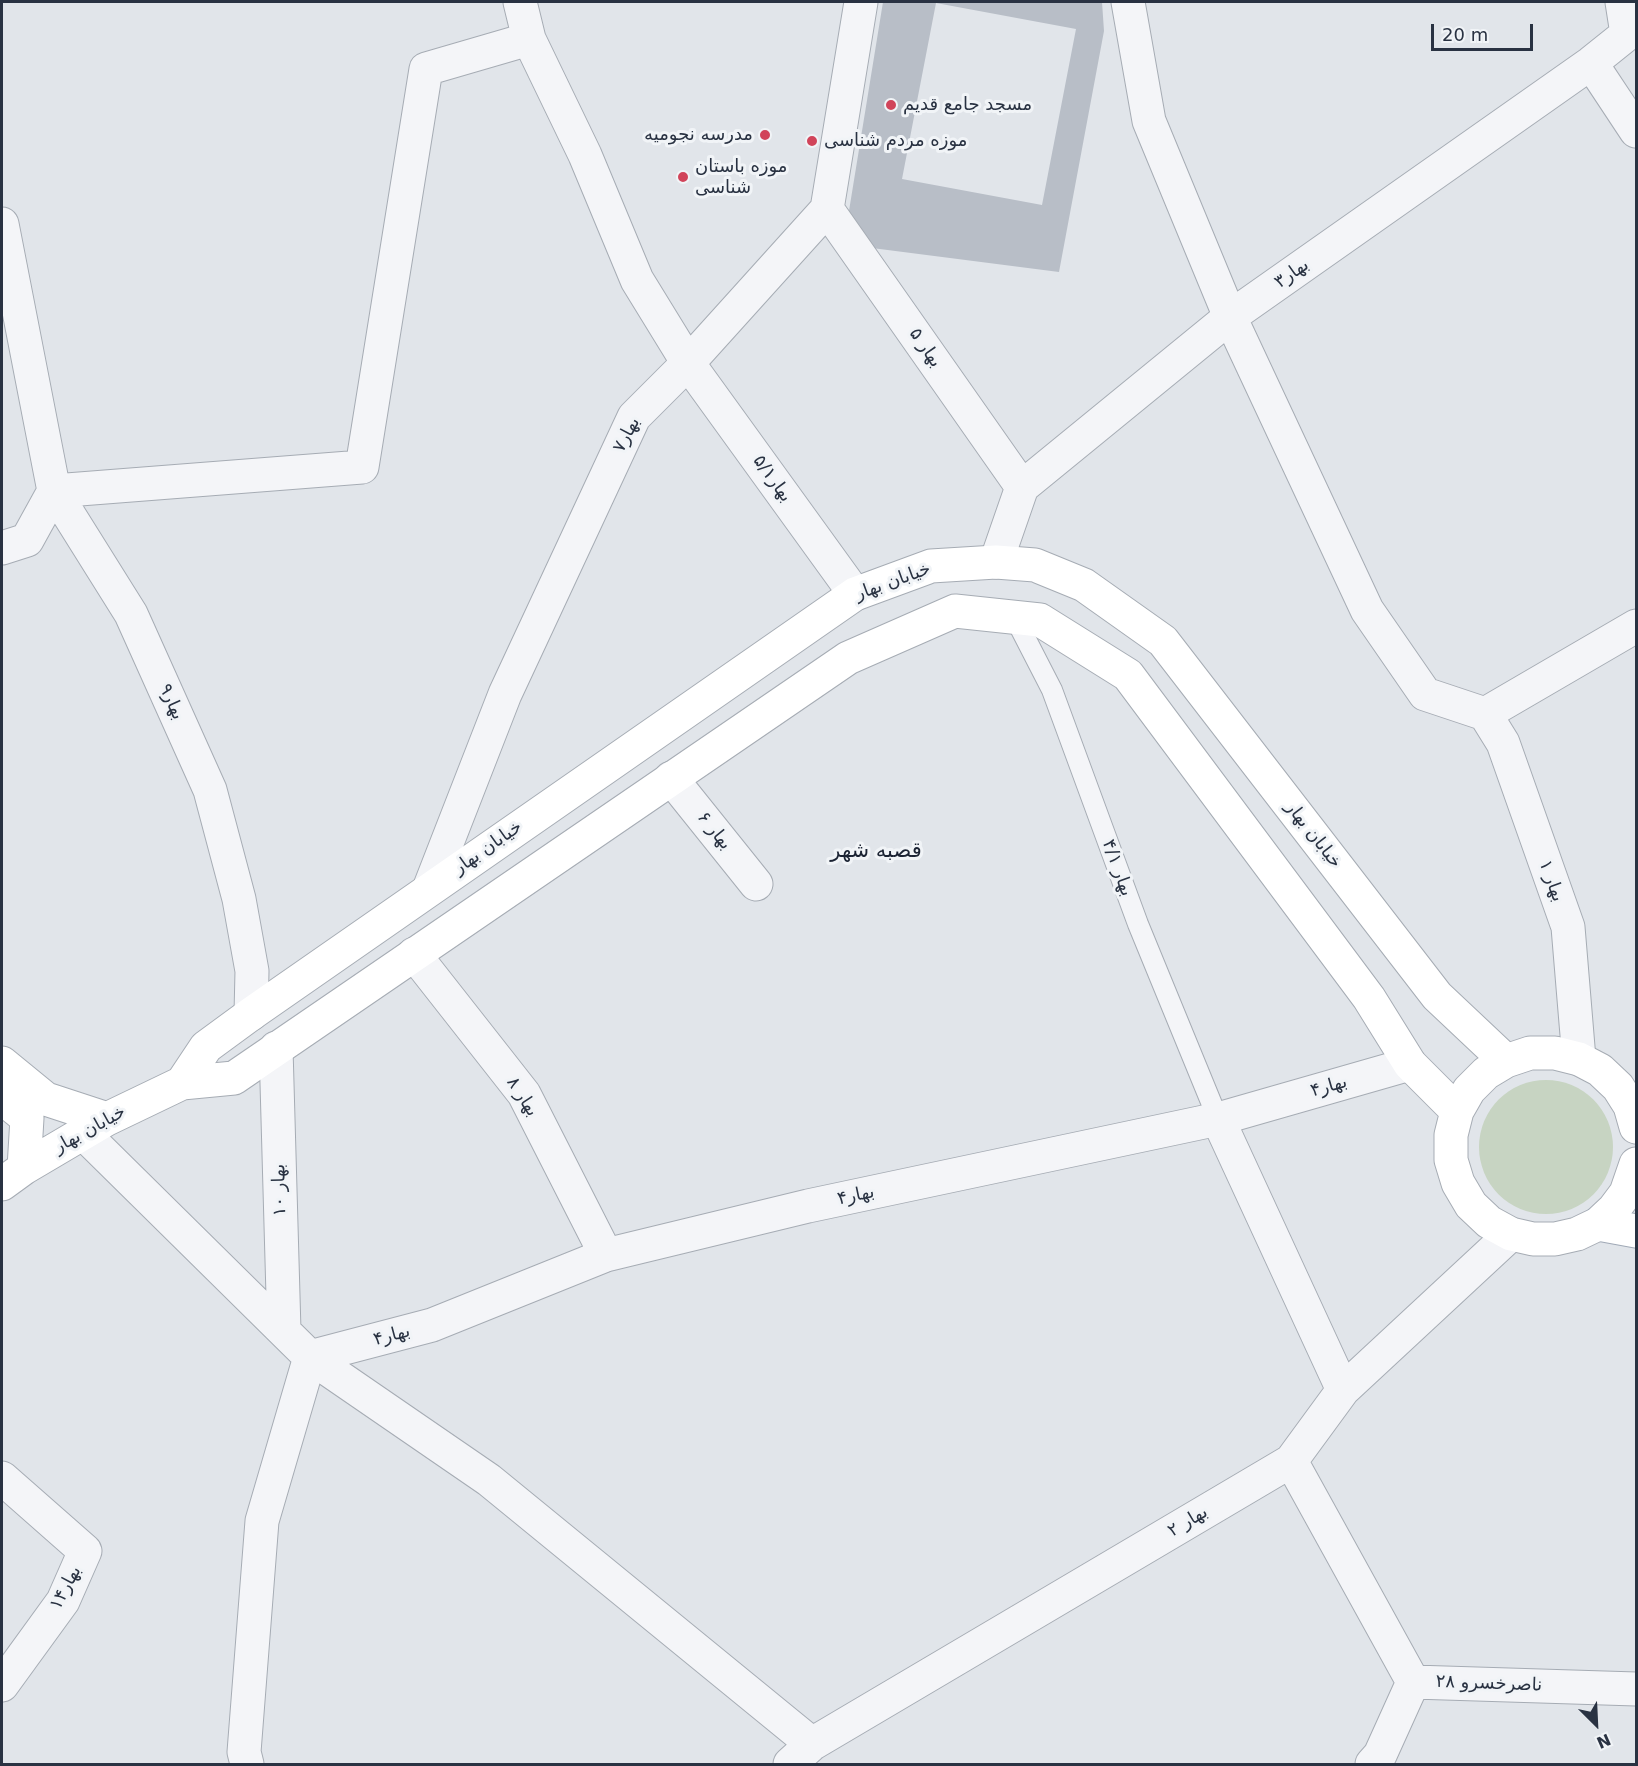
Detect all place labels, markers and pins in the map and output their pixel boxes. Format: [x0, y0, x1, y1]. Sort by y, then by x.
place label: مسجد جامع قدیم [903, 94, 1032, 116]
marker: مسجد جامع قدیم [884, 98, 898, 112]
place label: مدرسه نجومیه [644, 124, 753, 146]
marker: مدرسه نجومیه [758, 128, 772, 142]
place label: موزه مردم شناسی [824, 130, 967, 152]
marker: موزه مردم شناسی [805, 134, 819, 148]
place label: موزه باستان شناسی [695, 156, 787, 198]
marker: موزه باستان شناسی [676, 170, 690, 184]

